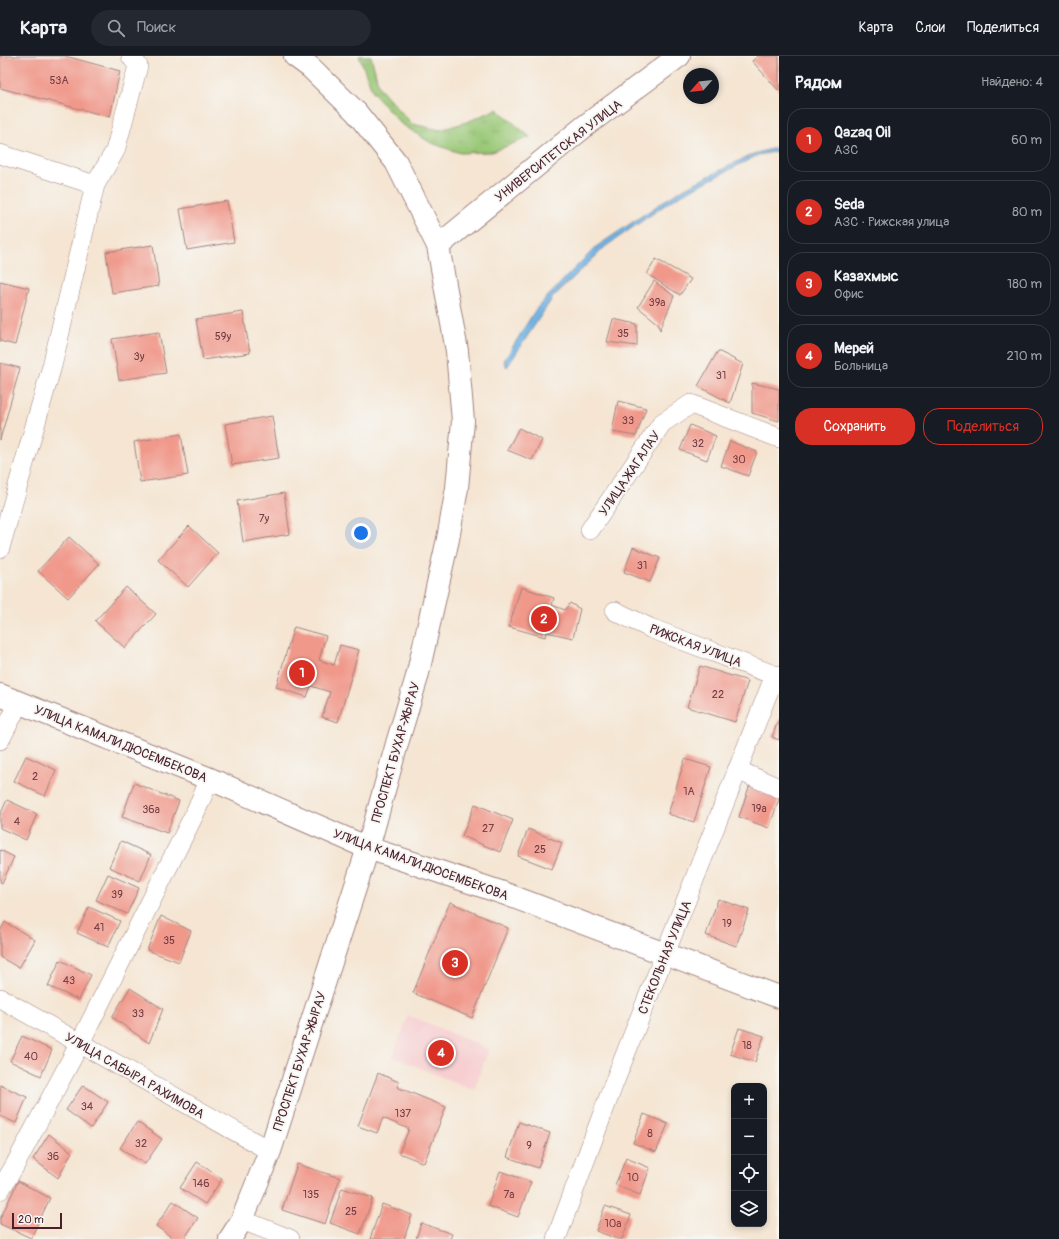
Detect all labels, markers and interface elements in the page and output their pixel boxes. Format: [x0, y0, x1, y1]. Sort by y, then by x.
search box [91, 10, 371, 46]
text: Карта [20, 16, 67, 40]
icon: search [105, 17, 127, 39]
text: Поиск [137, 18, 176, 37]
text: Карта [859, 19, 893, 36]
text: Слои [915, 19, 945, 36]
text: Поделиться [967, 19, 1039, 36]
north arrow [683, 68, 719, 104]
text: Рядом [795, 72, 842, 93]
house number: 53А [49, 74, 69, 87]
text: Найдено: 4 [981, 74, 1043, 90]
street label: УНИВЕРСИТЕТСКАЯ УЛИЦА [492, 96, 626, 205]
text: Qazaq Oil [834, 123, 891, 142]
text: 1 [806, 132, 812, 148]
text: 60 m [1011, 132, 1042, 148]
text: АЗС [834, 142, 858, 158]
text: Seda [834, 195, 864, 214]
text: 2 [805, 204, 813, 220]
text: 80 m [1012, 204, 1042, 220]
text: АЗС · Рижская улица [834, 214, 949, 230]
text: Казахмыс [834, 267, 898, 286]
text: 3 [805, 276, 813, 292]
text: 180 m [1007, 276, 1042, 292]
text: Офис [834, 286, 864, 302]
house number: 39а [649, 296, 665, 309]
house number: 35 [617, 327, 629, 340]
house number: 59у [215, 330, 231, 343]
text: Мерей [834, 339, 874, 358]
text: 4 [805, 348, 813, 364]
text: 210 m [1006, 348, 1042, 364]
house number: 3у [134, 350, 145, 363]
text: Больница [834, 358, 888, 374]
house number: 31 [716, 369, 726, 382]
button: Сохранить [795, 408, 915, 445]
button: Поделиться [923, 408, 1043, 445]
house number: 33 [622, 414, 634, 427]
street label: УЛИЦА ЖАГАЛАУ [596, 428, 664, 519]
house number: 32 [692, 437, 704, 450]
house number: 30 [732, 453, 746, 466]
house number: 7у [259, 512, 270, 525]
your location [351, 523, 371, 543]
house number: 31 [637, 559, 647, 572]
pin: 2 [531, 604, 557, 634]
street label: РИЖСКАЯ УЛИЦА [647, 621, 744, 671]
pin: 1 [289, 658, 315, 688]
street label: ПРОСПЕКТ БУХАР-ЖЫРАУ [368, 680, 424, 824]
house number: 22 [712, 688, 724, 701]
street label: УЛИЦА КАМАЛИ ДЮСЕМБЕКОВА [32, 702, 210, 786]
house number: 2 [32, 770, 38, 783]
house number: 1А [683, 785, 695, 798]
house number: 19а [751, 802, 767, 815]
house number: 36а [142, 803, 160, 816]
house number: 4 [14, 815, 21, 828]
house number: 27 [482, 822, 494, 835]
street label: УЛИЦА КАМАЛИ ДЮСЕМБЕКОВА [331, 826, 511, 904]
house number: 25 [534, 843, 546, 856]
house number: 39 [111, 888, 123, 901]
street label: СТЕКОЛЬНАЯ УЛИЦА [635, 898, 695, 1017]
house number: 19 [722, 917, 732, 930]
house number: 41 [94, 921, 104, 934]
house number: 35 [163, 934, 175, 947]
pin: 3 [442, 948, 468, 978]
house number: 43 [63, 974, 75, 987]
street label: ПРОСПЕКТ БУХАР-ЖЫРАУ [270, 989, 330, 1133]
house number: 33 [132, 1007, 144, 1020]
street label: УЛИЦА САБЫРА РАХИМОВА [62, 1029, 208, 1123]
pin: 4 [428, 1038, 454, 1068]
house number: 18 [742, 1039, 752, 1052]
house number: 40 [24, 1050, 38, 1063]
map controls [731, 1083, 767, 1227]
button: + [731, 1083, 767, 1119]
house number: 34 [81, 1100, 94, 1113]
house number: 137 [395, 1107, 411, 1120]
button: − [731, 1119, 767, 1155]
house number: 8 [647, 1127, 653, 1140]
house number: 32 [135, 1137, 147, 1150]
house number: 9 [526, 1139, 532, 1152]
house number: 36 [47, 1150, 59, 1163]
button: locate [731, 1155, 767, 1191]
house number: 10 [627, 1171, 639, 1184]
house number: 146 [192, 1177, 210, 1190]
house number: 135 [303, 1188, 319, 1201]
house number: 7а [504, 1188, 514, 1201]
button: layers [731, 1191, 767, 1227]
house number: 25 [345, 1205, 357, 1218]
scale bar [12, 1211, 62, 1230]
text: 20 m [18, 1213, 44, 1226]
house number: 10а [605, 1217, 621, 1230]

